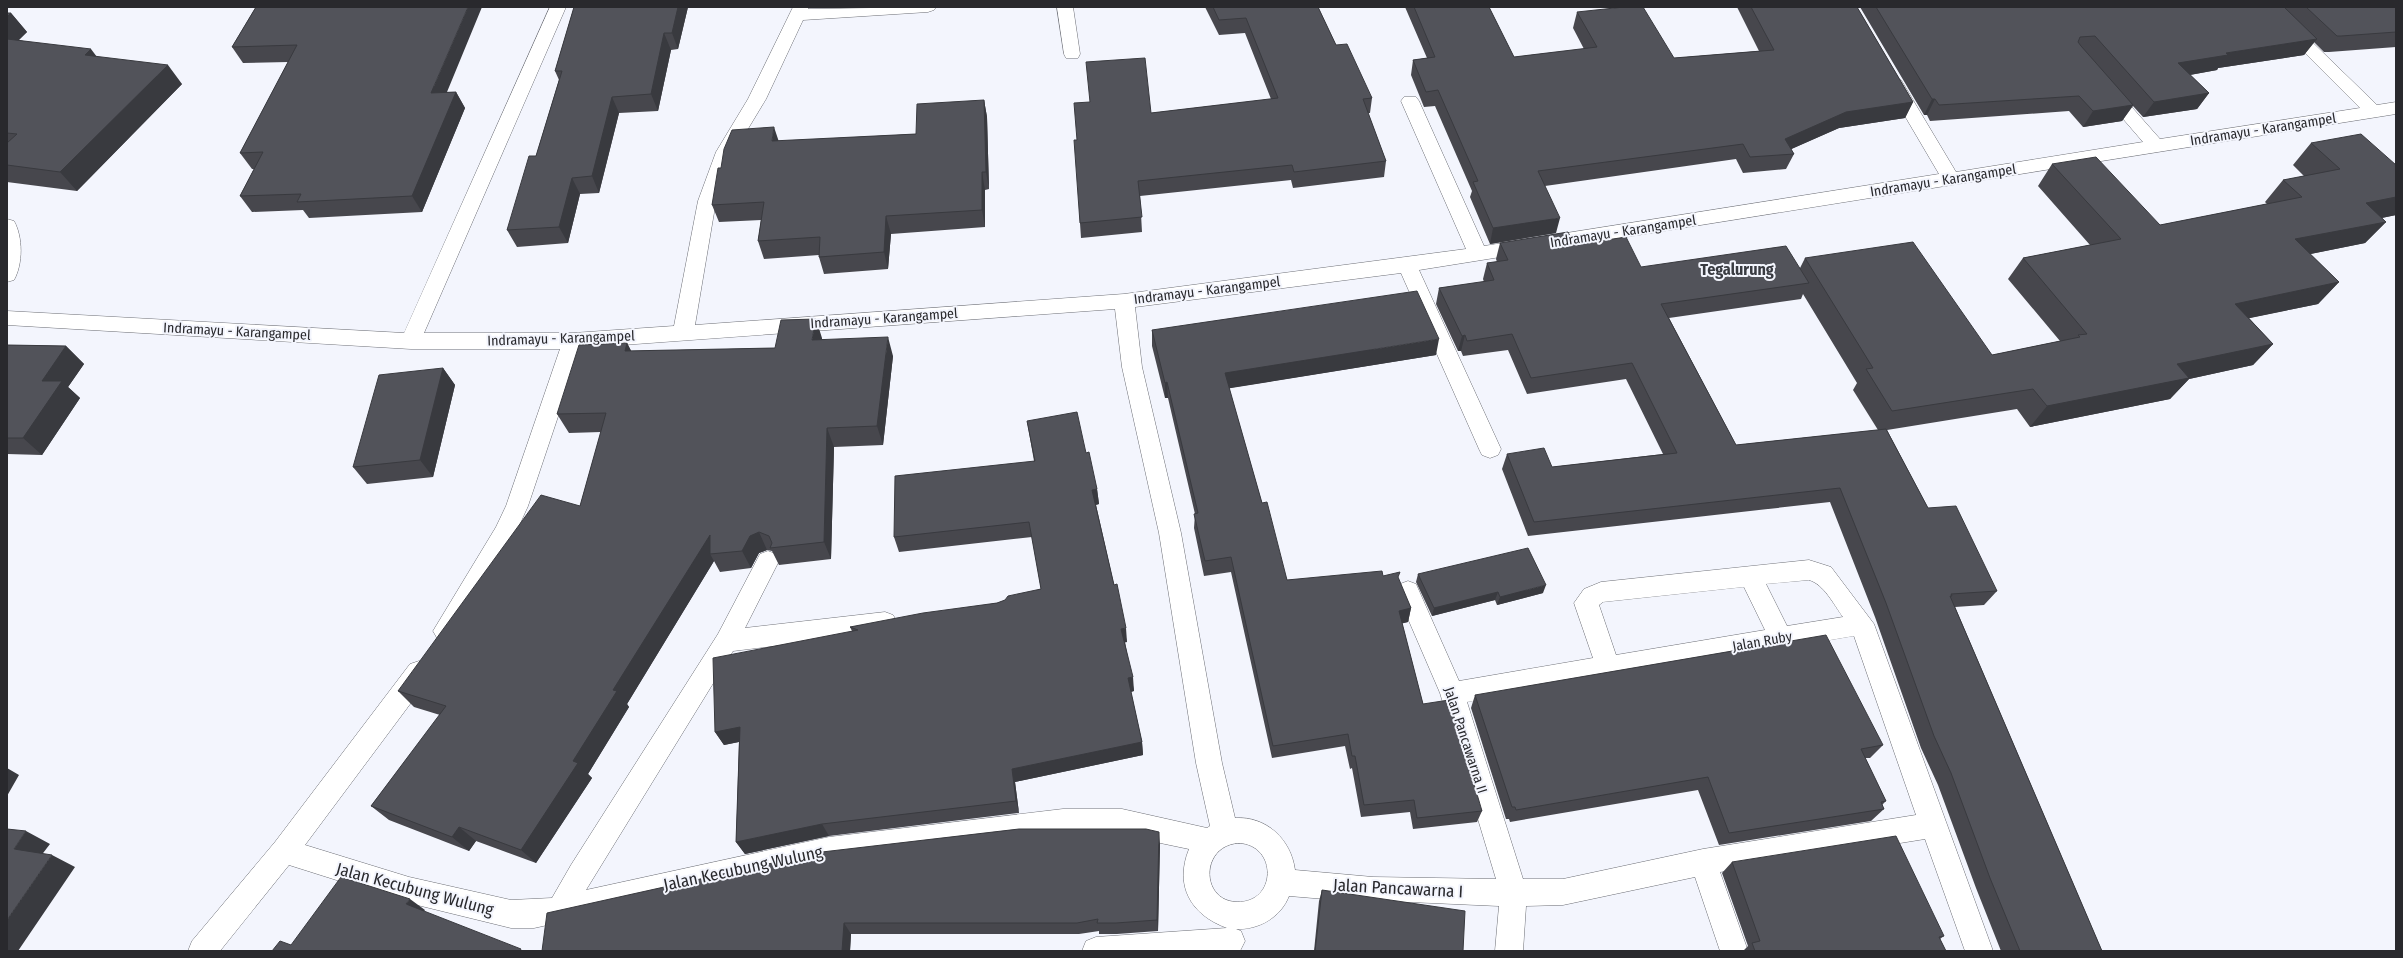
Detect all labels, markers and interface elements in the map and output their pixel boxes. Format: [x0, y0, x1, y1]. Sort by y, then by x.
street label: Indramayu - Karangampel [2189, 110, 2338, 149]
street label: Indramayu - Karangampel [1869, 161, 2018, 200]
street label: Indramayu - Karangampel [1549, 212, 1698, 251]
district label: Tegalurung [1700, 260, 1774, 279]
street label: Indramayu - Karangampel [1133, 273, 1282, 308]
street label: Indramayu - Karangampel [810, 305, 958, 332]
street label: Indramayu - Karangampel [163, 319, 311, 344]
street label: Indramayu - Karangampel [487, 327, 635, 350]
street label: Jalan Ruby [1731, 628, 1794, 655]
street label: Jalan Pancawarna II [1440, 685, 1491, 795]
street label: Jalan Kecubung Wulung [662, 841, 825, 896]
street label: Jalan Kecubung Wulung [334, 858, 496, 921]
street label: Jalan Pancawarna I [1332, 875, 1463, 902]

